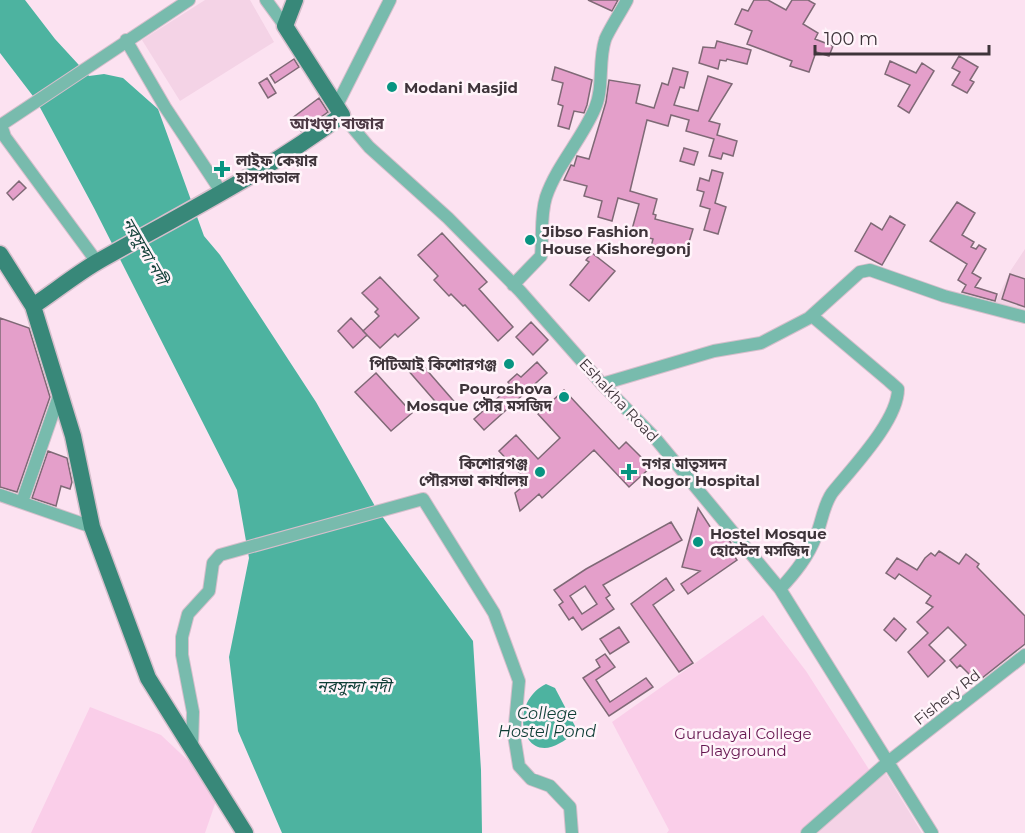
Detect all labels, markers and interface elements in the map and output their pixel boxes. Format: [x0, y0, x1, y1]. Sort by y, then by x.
scale bar [815, 18, 989, 56]
text: 100 m [824, 28, 878, 50]
place label: Modani Masjid [404, 78, 518, 97]
marker: Modani Masjid [385, 80, 399, 94]
district label: আখড়া বাজার [289, 114, 384, 133]
place label: লাইফ কেয়ার হাসপাতাল [235, 151, 318, 187]
marker: লাইফ কেয়ার হাসপাতাল [213, 160, 231, 178]
water label: নরসুন্দা নদী [118, 214, 173, 290]
place label: Jibso Fashion House Kishoregonj [541, 222, 691, 258]
marker: Jibso Fashion House Kishoregonj [523, 233, 537, 247]
street label: Eshakha Road [575, 354, 663, 446]
place label: পিটিআই কিশোরগঞ্জ [369, 355, 497, 374]
marker: পিটিআই কিশোরগঞ্জ [502, 357, 516, 371]
place label: Pouroshova Mosque পৌর মসজিদ [406, 379, 552, 415]
marker: Pouroshova Mosque পৌর মসজিদ [557, 390, 571, 404]
place label: কিশোরগঞ্জ পৌরসভা কার্যালয় [419, 454, 529, 490]
place label: নগর মাতৃসদন Nogor Hospital [641, 454, 760, 490]
marker: নগর মাতৃসদন Nogor Hospital [620, 463, 638, 481]
marker: কিশোরগঞ্জ পৌরসভা কার্যালয় [533, 465, 547, 479]
place label: Hostel Mosque হোস্টেল মসজিদ [710, 524, 827, 560]
marker: Hostel Mosque হোস্টেল মসজিদ [691, 535, 705, 549]
street label: Fishery Rd [910, 665, 984, 729]
water label: নরসুন্দা নদী [317, 677, 394, 696]
water label: College Hostel Pond [498, 704, 596, 741]
park label: Gurudayal College Playground [674, 724, 812, 760]

